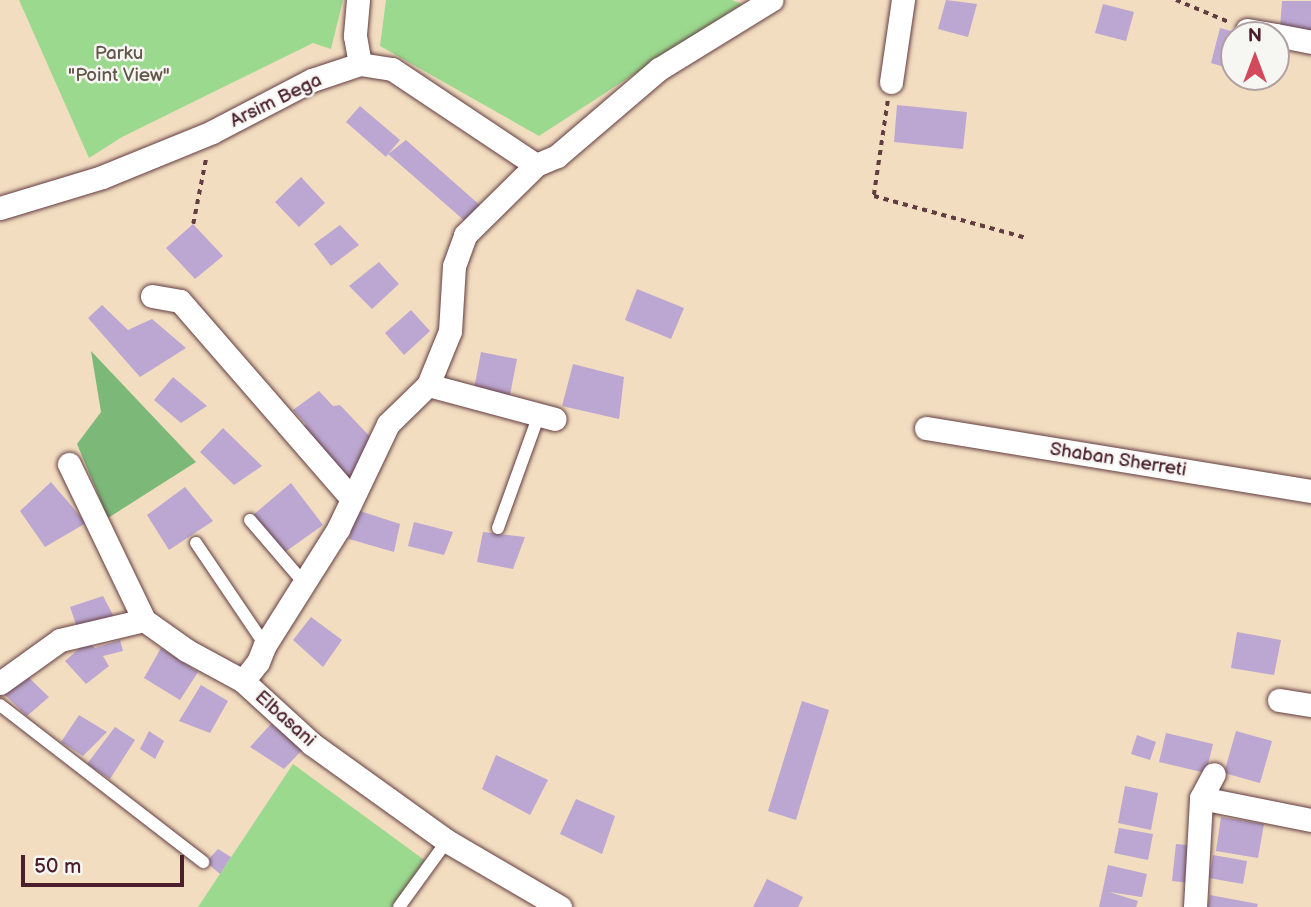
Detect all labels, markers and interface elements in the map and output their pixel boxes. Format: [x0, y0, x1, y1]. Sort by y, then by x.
north arrow [1220, 21, 1290, 91]
text: N [1248, 25, 1262, 48]
park label: Parku "Point View" [68, 43, 170, 87]
street label: Arsim Bega [226, 69, 326, 133]
street label: Shaban Sherreti [1048, 438, 1188, 482]
street label: Elbasani [250, 686, 320, 752]
scale bar [24, 841, 187, 885]
text: 50 m [34, 854, 81, 879]

